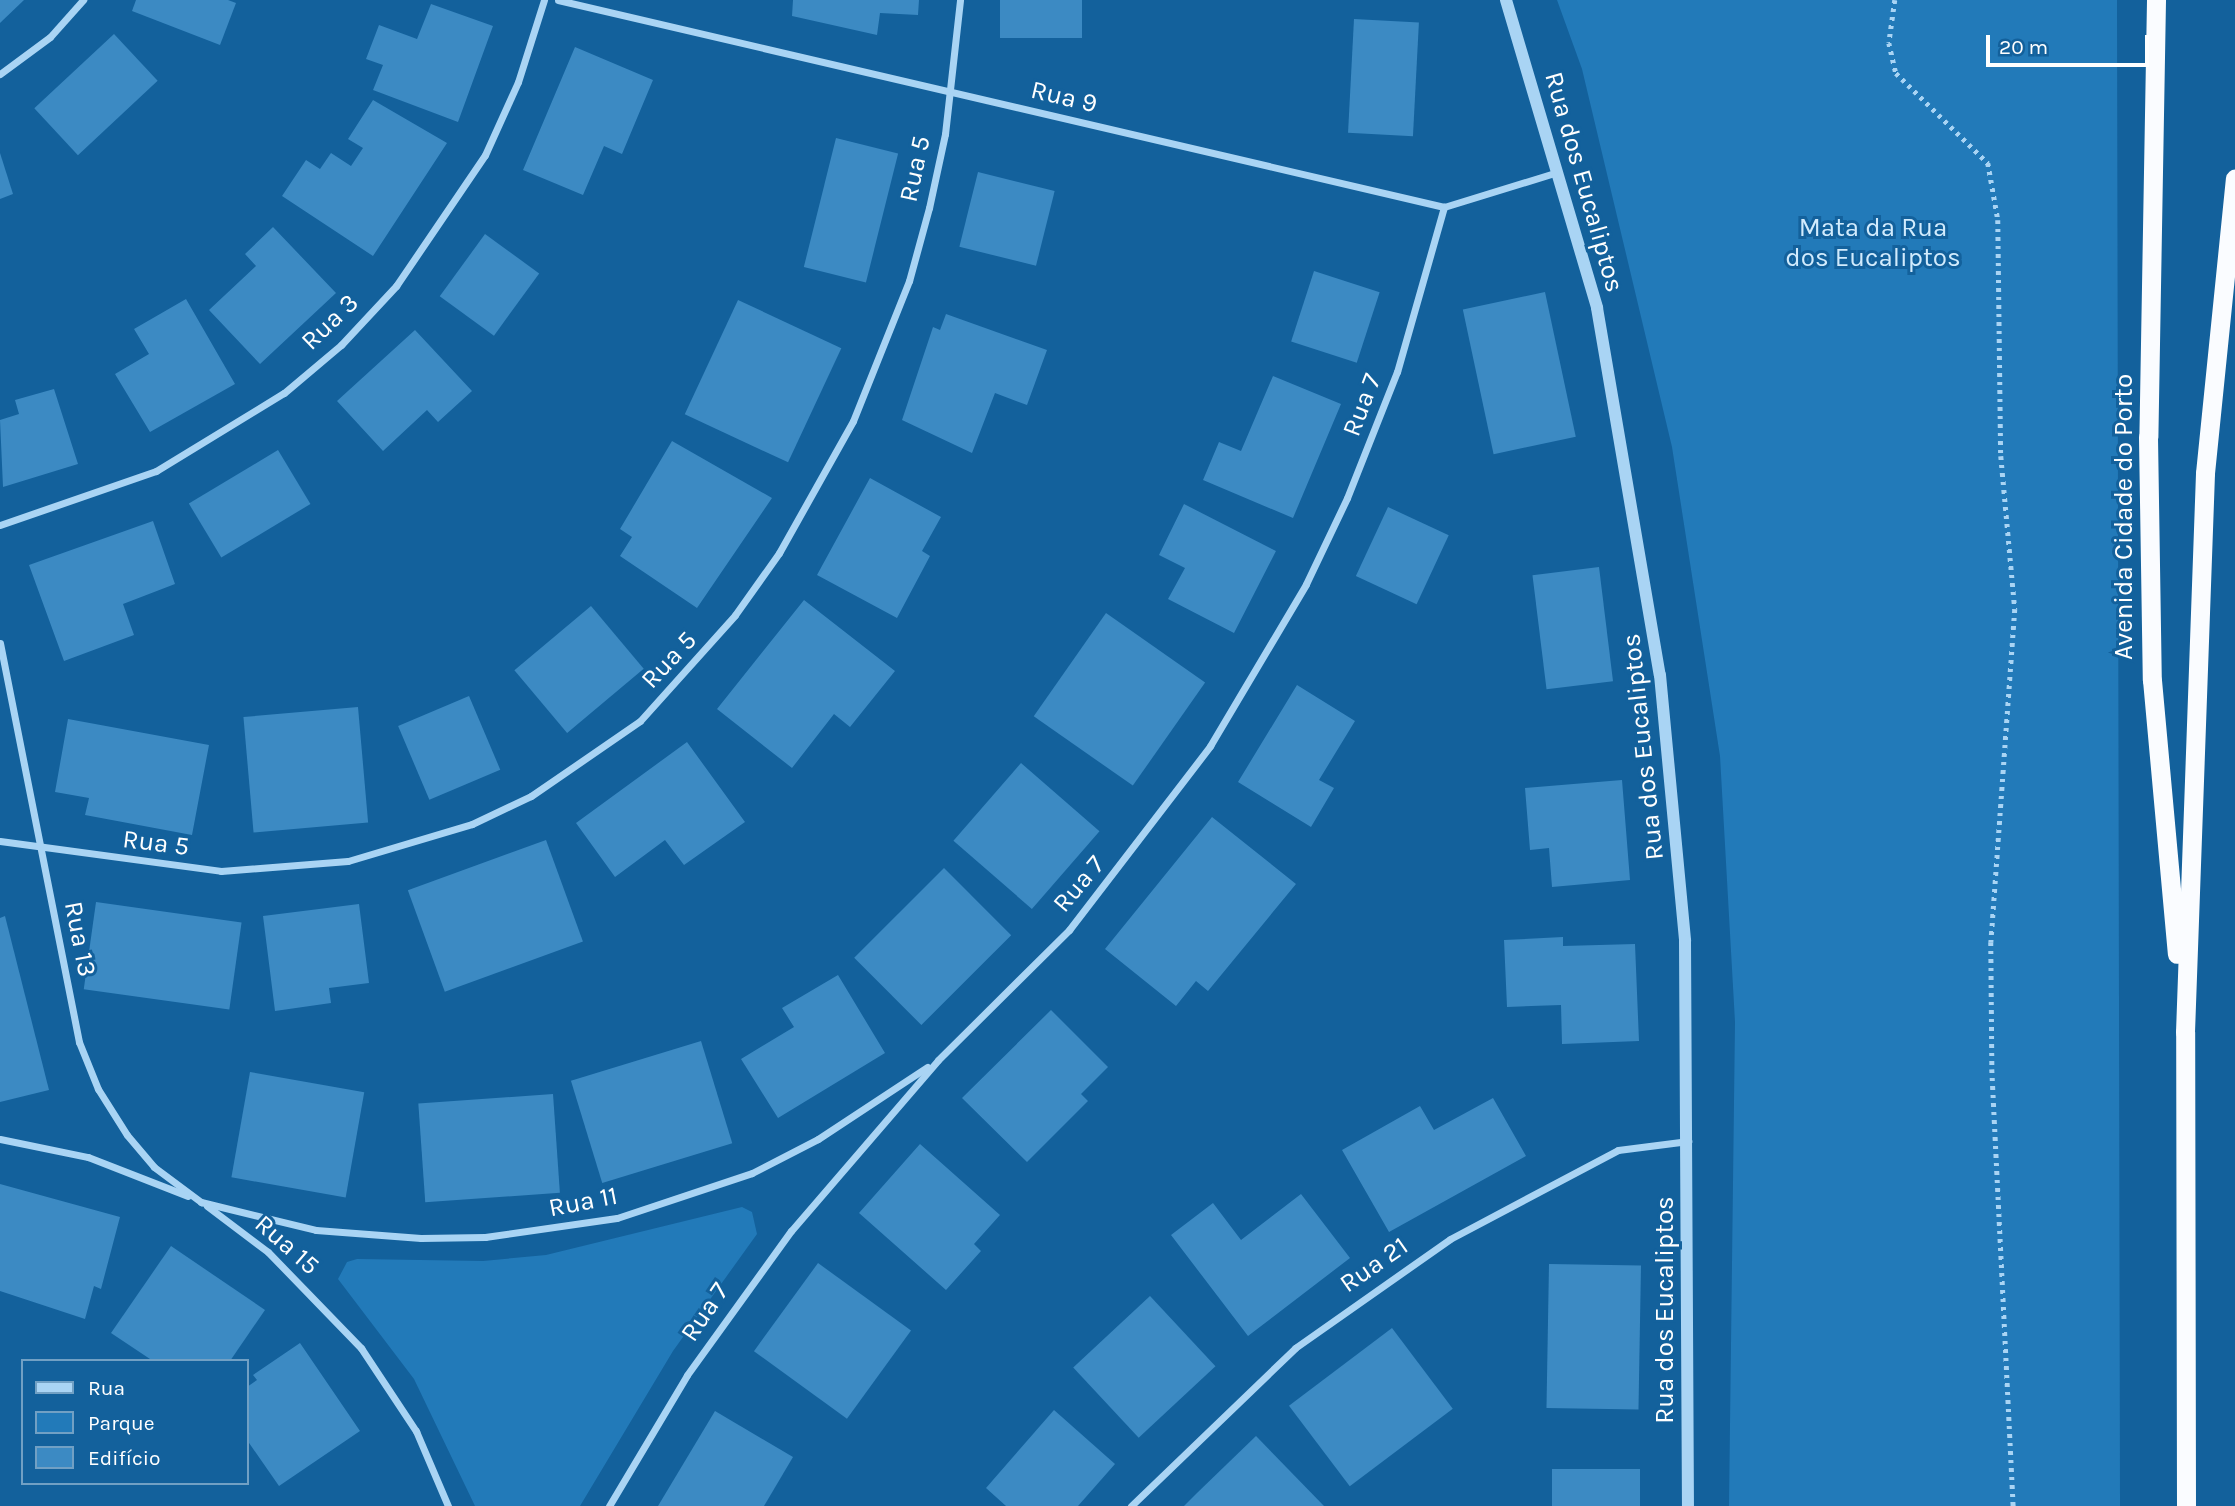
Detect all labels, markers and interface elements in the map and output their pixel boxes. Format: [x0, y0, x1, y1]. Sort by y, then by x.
scale bar [1990, 21, 2153, 65]
text: 20 m [1999, 35, 2048, 59]
street label: Rua dos Eucaliptos [1538, 68, 1630, 296]
street label: Rua 9 [1028, 74, 1100, 120]
street label: Rua 5 [893, 133, 937, 205]
park label: Mata da Rua dos Eucaliptos [1785, 212, 1961, 274]
street label: Rua 3 [295, 287, 365, 357]
street label: Rua 7 [1336, 369, 1388, 441]
street label: Avenida Cidade do Porto [2108, 374, 2140, 660]
street label: Rua 5 [635, 625, 703, 695]
street label: Rua dos Eucaliptos [1616, 632, 1670, 862]
street label: Rua 5 [121, 823, 191, 863]
street label: Rua 7 [1046, 849, 1112, 919]
street label: Rua 13 [57, 899, 103, 979]
street label: Rua 11 [546, 1180, 620, 1224]
street label: Rua dos Eucaliptos [1649, 1196, 1681, 1424]
street label: Rua 15 [248, 1208, 326, 1282]
street label: Rua 21 [1334, 1230, 1414, 1300]
street label: Rua 7 [674, 1277, 736, 1347]
legend [21, 1359, 248, 1485]
text: Rua [88, 1376, 125, 1400]
text: Parque [88, 1411, 155, 1435]
text: Edifício [88, 1446, 161, 1470]

